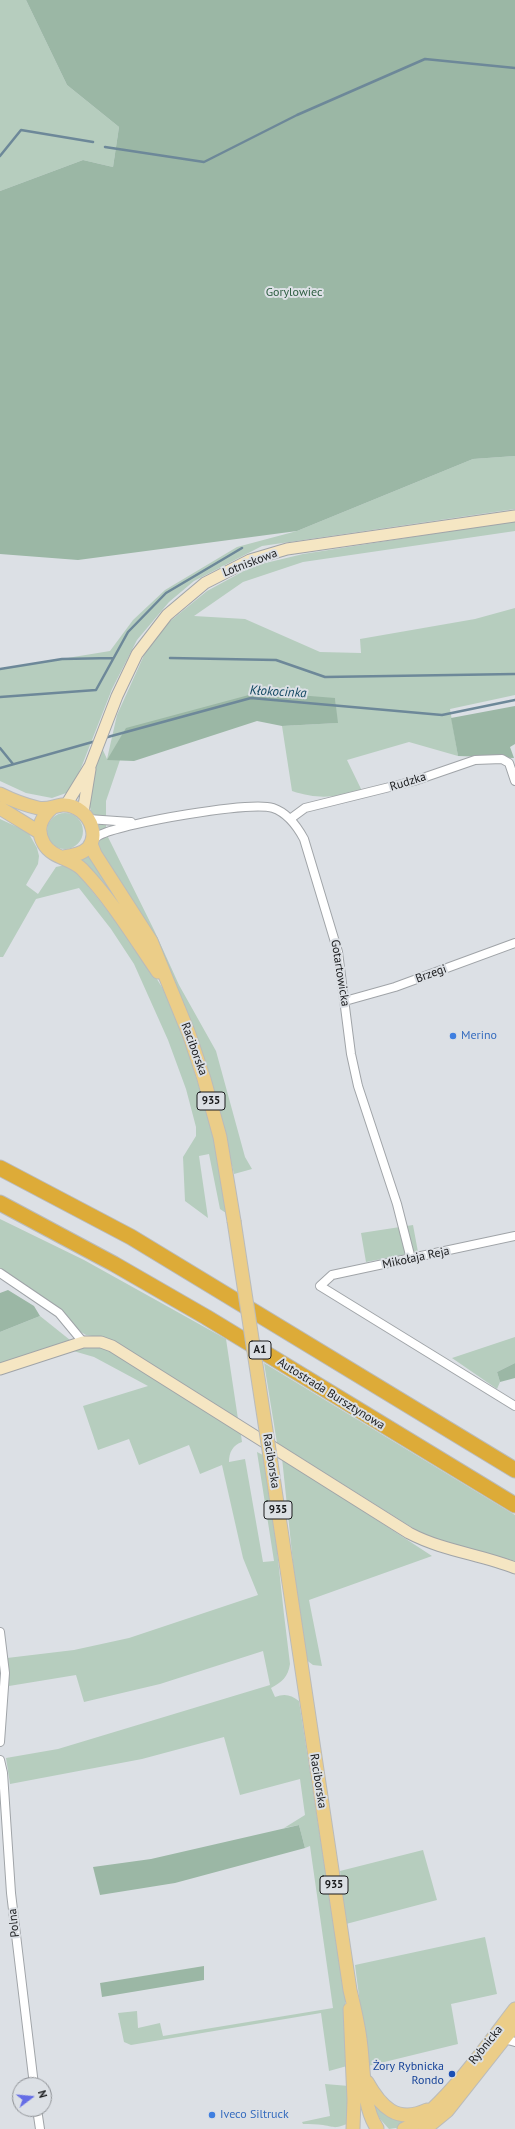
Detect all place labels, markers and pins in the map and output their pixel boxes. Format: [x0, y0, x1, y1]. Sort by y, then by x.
place label: Merino [461, 1029, 497, 1043]
marker: Merino [448, 1031, 458, 1041]
place label: Żory Rybnicka Rondo [373, 2060, 444, 2088]
marker: Żory Rybnicka Rondo [447, 2069, 457, 2079]
place label: Iveco Siltruck [220, 2108, 289, 2122]
marker: Iveco Siltruck [207, 2110, 217, 2120]

